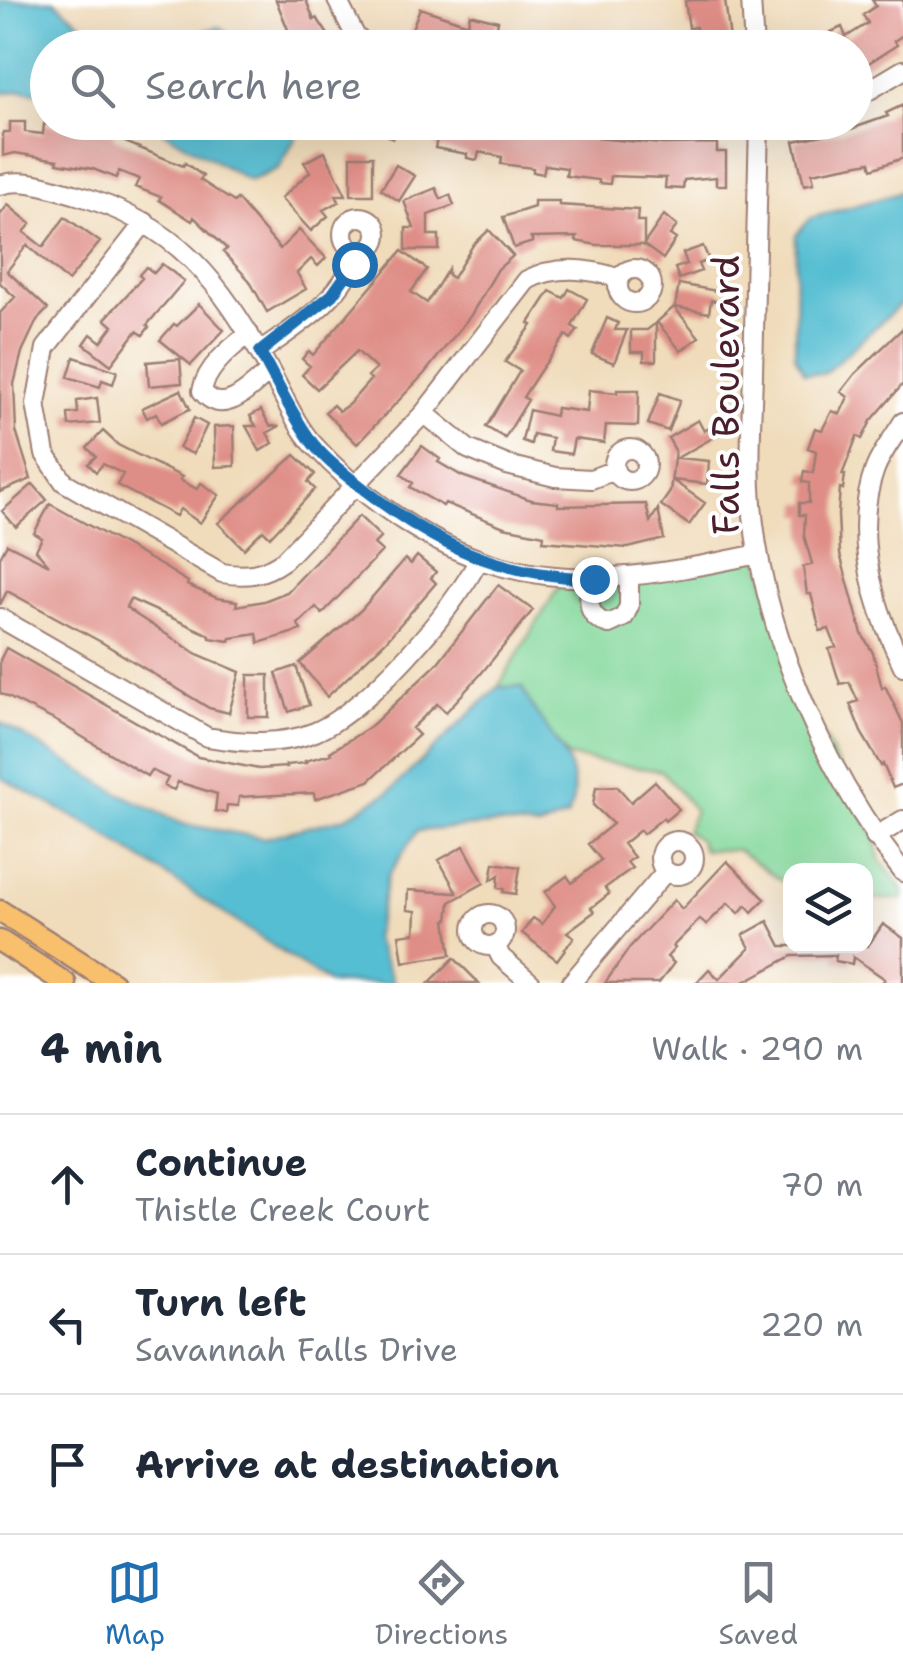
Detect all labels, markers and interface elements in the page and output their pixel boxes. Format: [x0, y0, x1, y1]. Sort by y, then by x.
search box [30, 30, 873, 140]
icon: search [65, 58, 120, 113]
text: Search here [145, 60, 362, 111]
route start [332, 242, 378, 288]
street label: Falls Boulevard [700, 255, 751, 535]
route end [572, 557, 618, 603]
map controls [783, 863, 873, 953]
button: layers [783, 863, 873, 953]
text: 4 min [40, 1020, 162, 1076]
text: Walk · 290 m [651, 1027, 863, 1070]
text: Continue [135, 1137, 307, 1188]
icon: ahead [40, 1157, 95, 1212]
text: 70 m [780, 1163, 863, 1206]
text: Thistle Creek Court [135, 1188, 430, 1231]
text: Turn left [135, 1277, 307, 1328]
icon: left [40, 1297, 95, 1352]
text: 220 m [760, 1303, 863, 1346]
text: Savannah Falls Drive [135, 1328, 458, 1371]
icon: arrive [40, 1437, 95, 1492]
text: Arrive at destination [135, 1439, 559, 1490]
tab: Map [105, 1555, 165, 1653]
tab: Directions [375, 1555, 508, 1653]
tab: Saved [718, 1555, 798, 1653]

